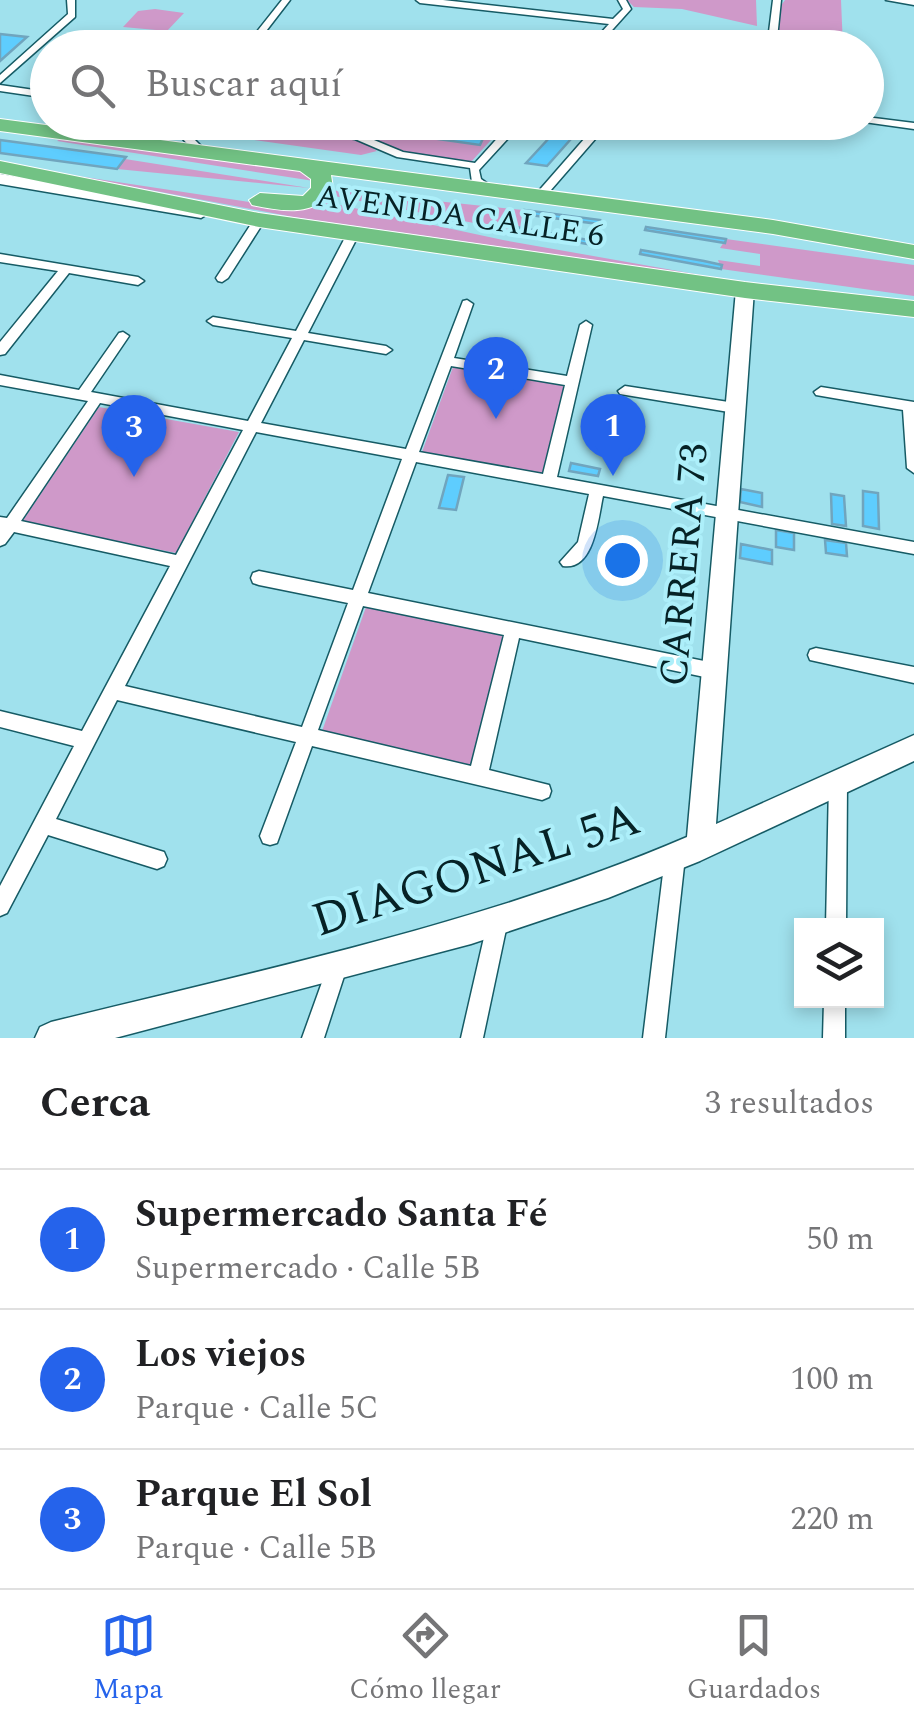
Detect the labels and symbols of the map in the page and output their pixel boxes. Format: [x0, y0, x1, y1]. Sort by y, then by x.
street label: AVENIDA CALLE 6 [313, 172, 607, 260]
pin: 2 [464, 336, 528, 419]
pin: 3 [102, 394, 166, 477]
pin: 1 [580, 394, 646, 476]
street label: CARRERA 73 [644, 441, 726, 689]
your location [597, 535, 648, 586]
street label: DIAGONAL 5A [302, 783, 650, 957]

